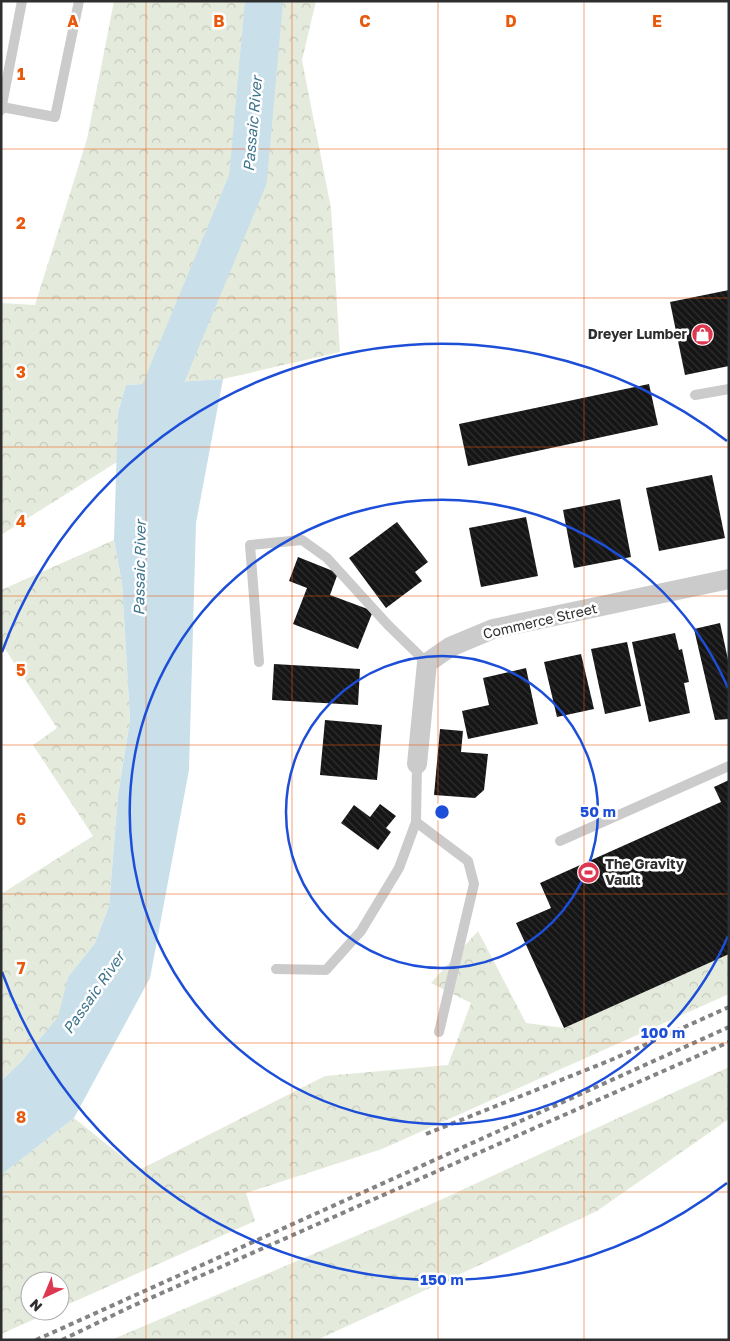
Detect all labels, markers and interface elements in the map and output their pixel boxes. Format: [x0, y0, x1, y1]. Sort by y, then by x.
text: A [67, 11, 79, 31]
text: B [213, 11, 225, 31]
text: C [359, 11, 371, 31]
text: D [505, 11, 517, 31]
text: E [652, 11, 662, 31]
text: 1 [17, 64, 25, 84]
water label: Passaic River [239, 73, 265, 172]
text: 2 [16, 213, 26, 233]
shop icon: Dreyer Lumber [691, 322, 715, 346]
place label: Dreyer Lumber [588, 325, 688, 342]
text: 3 [16, 362, 26, 382]
text: 4 [16, 511, 26, 531]
water label: Passaic River [129, 518, 149, 616]
street label: Commerce Street [481, 599, 599, 642]
text: 5 [16, 660, 26, 680]
text: 50 m [580, 802, 616, 820]
centre of rings [433, 803, 451, 821]
text: 6 [16, 809, 26, 829]
place label: The Gravity Vault [605, 855, 685, 888]
sports icon: The Gravity Vault [577, 860, 601, 884]
water label: Passaic River [58, 946, 129, 1037]
text: 7 [17, 958, 26, 978]
text: 100 m [641, 1023, 685, 1041]
text: 8 [16, 1107, 26, 1127]
text: 150 m [420, 1270, 464, 1288]
north arrow [20, 1271, 70, 1321]
text: N [26, 1296, 45, 1316]

